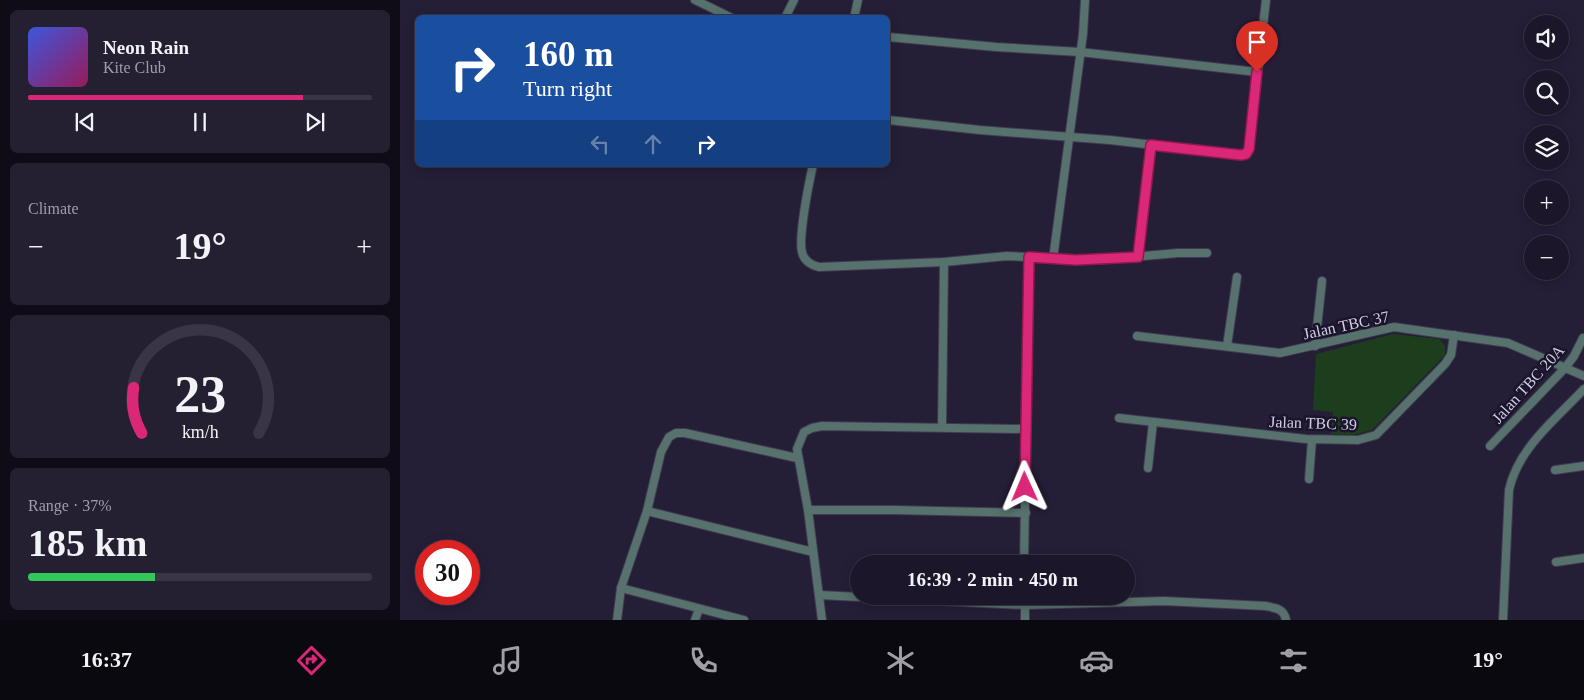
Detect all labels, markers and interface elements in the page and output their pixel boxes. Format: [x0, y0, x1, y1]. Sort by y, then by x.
map controls [1524, 15, 1569, 280]
button: sound [1524, 15, 1569, 60]
pin [1236, 21, 1278, 72]
icon: arrive [1243, 28, 1271, 56]
icon: right [440, 35, 505, 100]
text: 160 m [523, 35, 613, 74]
text: Neon Rain [103, 37, 189, 58]
text: Kite Club [103, 59, 166, 76]
button: search [1524, 70, 1569, 115]
text: Turn right [523, 76, 612, 101]
icon: previous [71, 108, 99, 136]
icon: pause [186, 108, 214, 136]
icon: next [301, 108, 329, 136]
button: layers [1524, 125, 1569, 170]
icon: left [586, 130, 614, 158]
icon: ahead [639, 130, 667, 158]
icon: right [692, 130, 720, 158]
button: + [1524, 180, 1569, 225]
text: Climate [28, 200, 79, 217]
text: 19° [173, 225, 227, 267]
text: − [28, 231, 44, 262]
text: + [356, 231, 372, 262]
button: − [1524, 235, 1569, 280]
street label: Jalan TBC 37 [1301, 308, 1391, 342]
street label: Jalan TBC 20A [1488, 341, 1568, 427]
text: 23 [174, 366, 226, 423]
street label: Jalan TBC 39 [1269, 413, 1357, 433]
text: km/h [182, 422, 218, 442]
position arrow [998, 460, 1050, 512]
text: Range · 37% [28, 497, 112, 514]
text: 185 km [28, 522, 147, 564]
speed limit sign: 30 [415, 540, 480, 605]
text: 16:39 · 2 min · 450 m [907, 569, 1078, 590]
icon: directions [294, 643, 329, 678]
icon: music [490, 643, 525, 678]
icon: phone [686, 643, 721, 678]
icon: climate [883, 643, 918, 678]
icon: car [1079, 643, 1114, 678]
icon: filters [1276, 643, 1311, 678]
text: 16:37 [81, 647, 132, 672]
text: 19° [1472, 647, 1503, 672]

